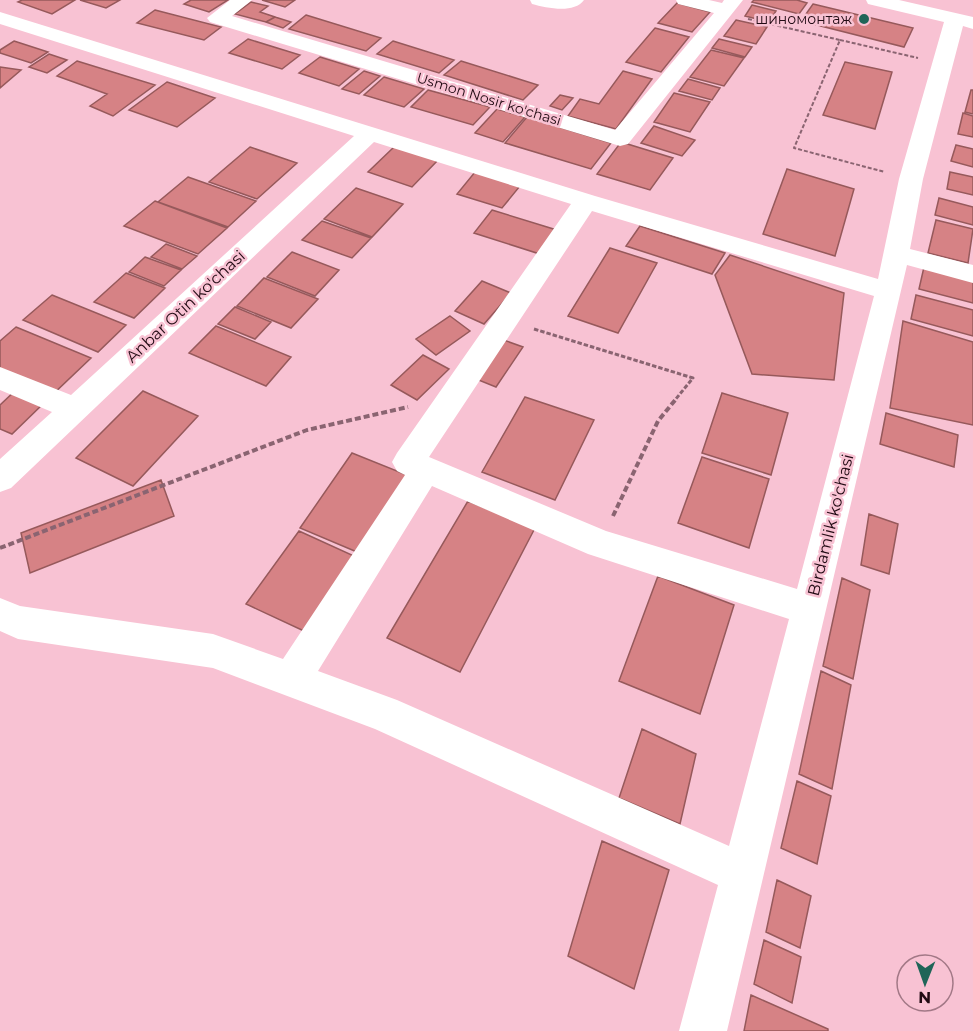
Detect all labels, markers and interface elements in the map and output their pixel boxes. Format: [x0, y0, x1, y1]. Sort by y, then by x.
place label: шиномонтаж [755, 10, 852, 28]
marker: шиномонтаж [857, 12, 871, 26]
street label: Usmon Nosir ko'chasi [415, 68, 563, 130]
street label: Anbar Otin ko'chasi [122, 246, 249, 366]
street label: Birdamlik ko'chasi [804, 452, 857, 598]
north arrow [895, 953, 955, 1013]
text: N [918, 988, 931, 1007]

